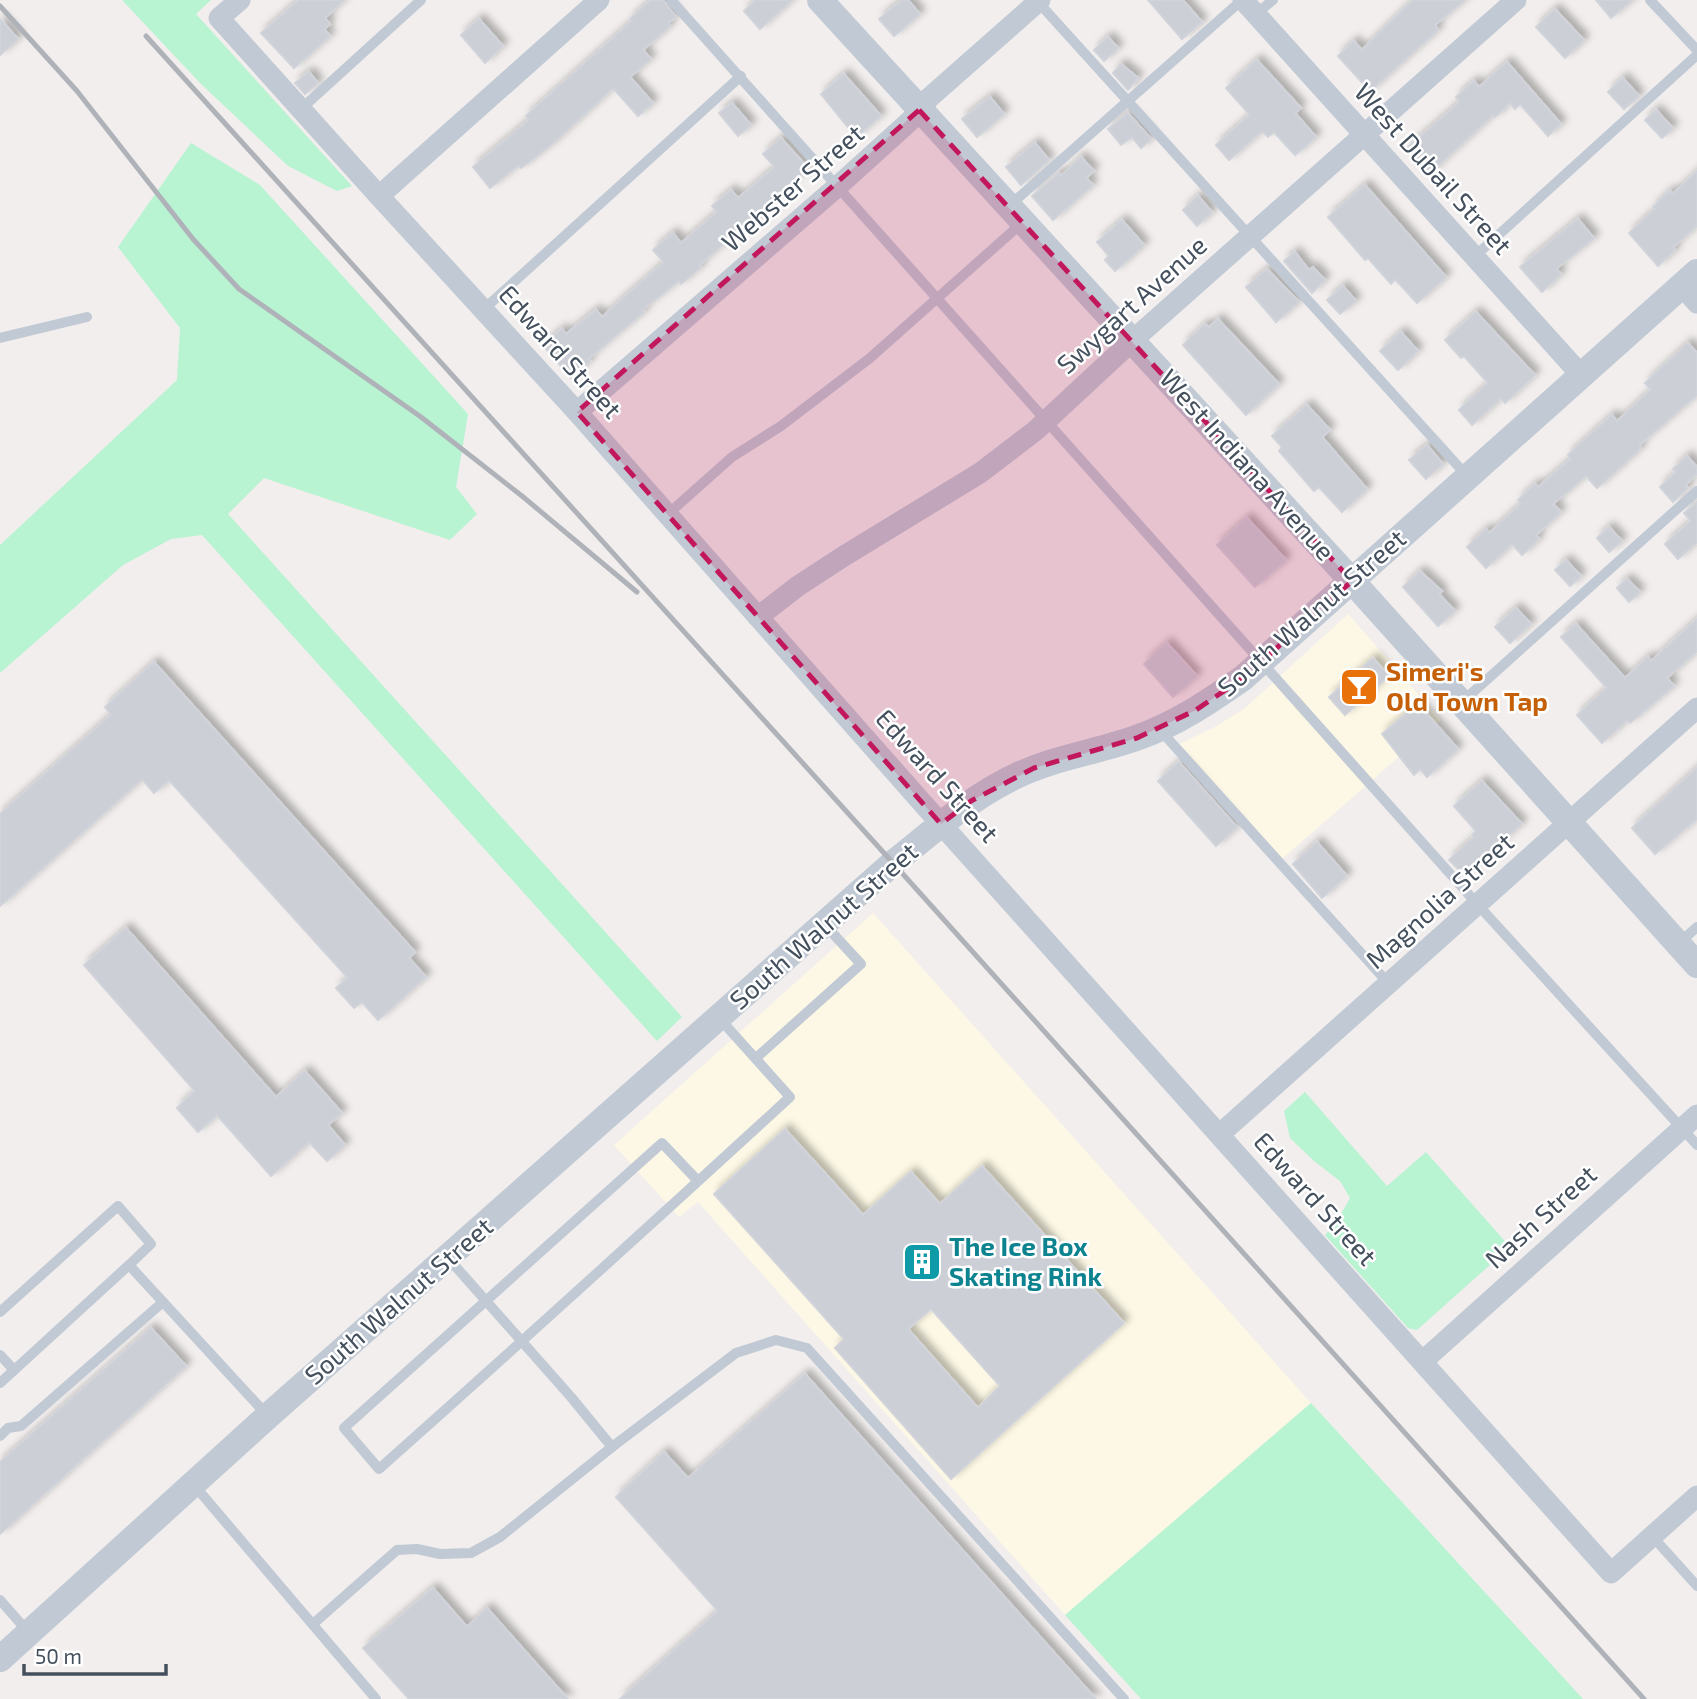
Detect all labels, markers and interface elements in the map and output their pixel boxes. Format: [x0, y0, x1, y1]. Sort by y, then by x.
street label: West Dubail Street [1349, 76, 1519, 260]
street label: Webster Street [715, 117, 869, 257]
street label: Swygart Avenue [1050, 229, 1212, 379]
street label: Edward Street [493, 278, 629, 424]
street label: West Indiana Avenue [1154, 362, 1342, 566]
street label: South Walnut Street [1211, 522, 1411, 702]
place label: Simeri's Old Town Tap [1386, 655, 1548, 716]
bar icon: Simeri's Old Town Tap [1338, 666, 1380, 708]
street label: Edward Street [870, 702, 1006, 848]
street label: Magnolia Street [1359, 825, 1519, 974]
street label: South Walnut Street [723, 835, 923, 1015]
street label: Edward Street [1248, 1125, 1384, 1271]
street label: Nash Street [1478, 1158, 1602, 1274]
street label: South Walnut Street [298, 1210, 498, 1390]
place label: The Ice Box Skating Rink [949, 1230, 1102, 1291]
building icon: The Ice Box Skating Rink [901, 1241, 943, 1283]
scale bar [24, 1632, 166, 1676]
text: 50 m [35, 1643, 82, 1668]

